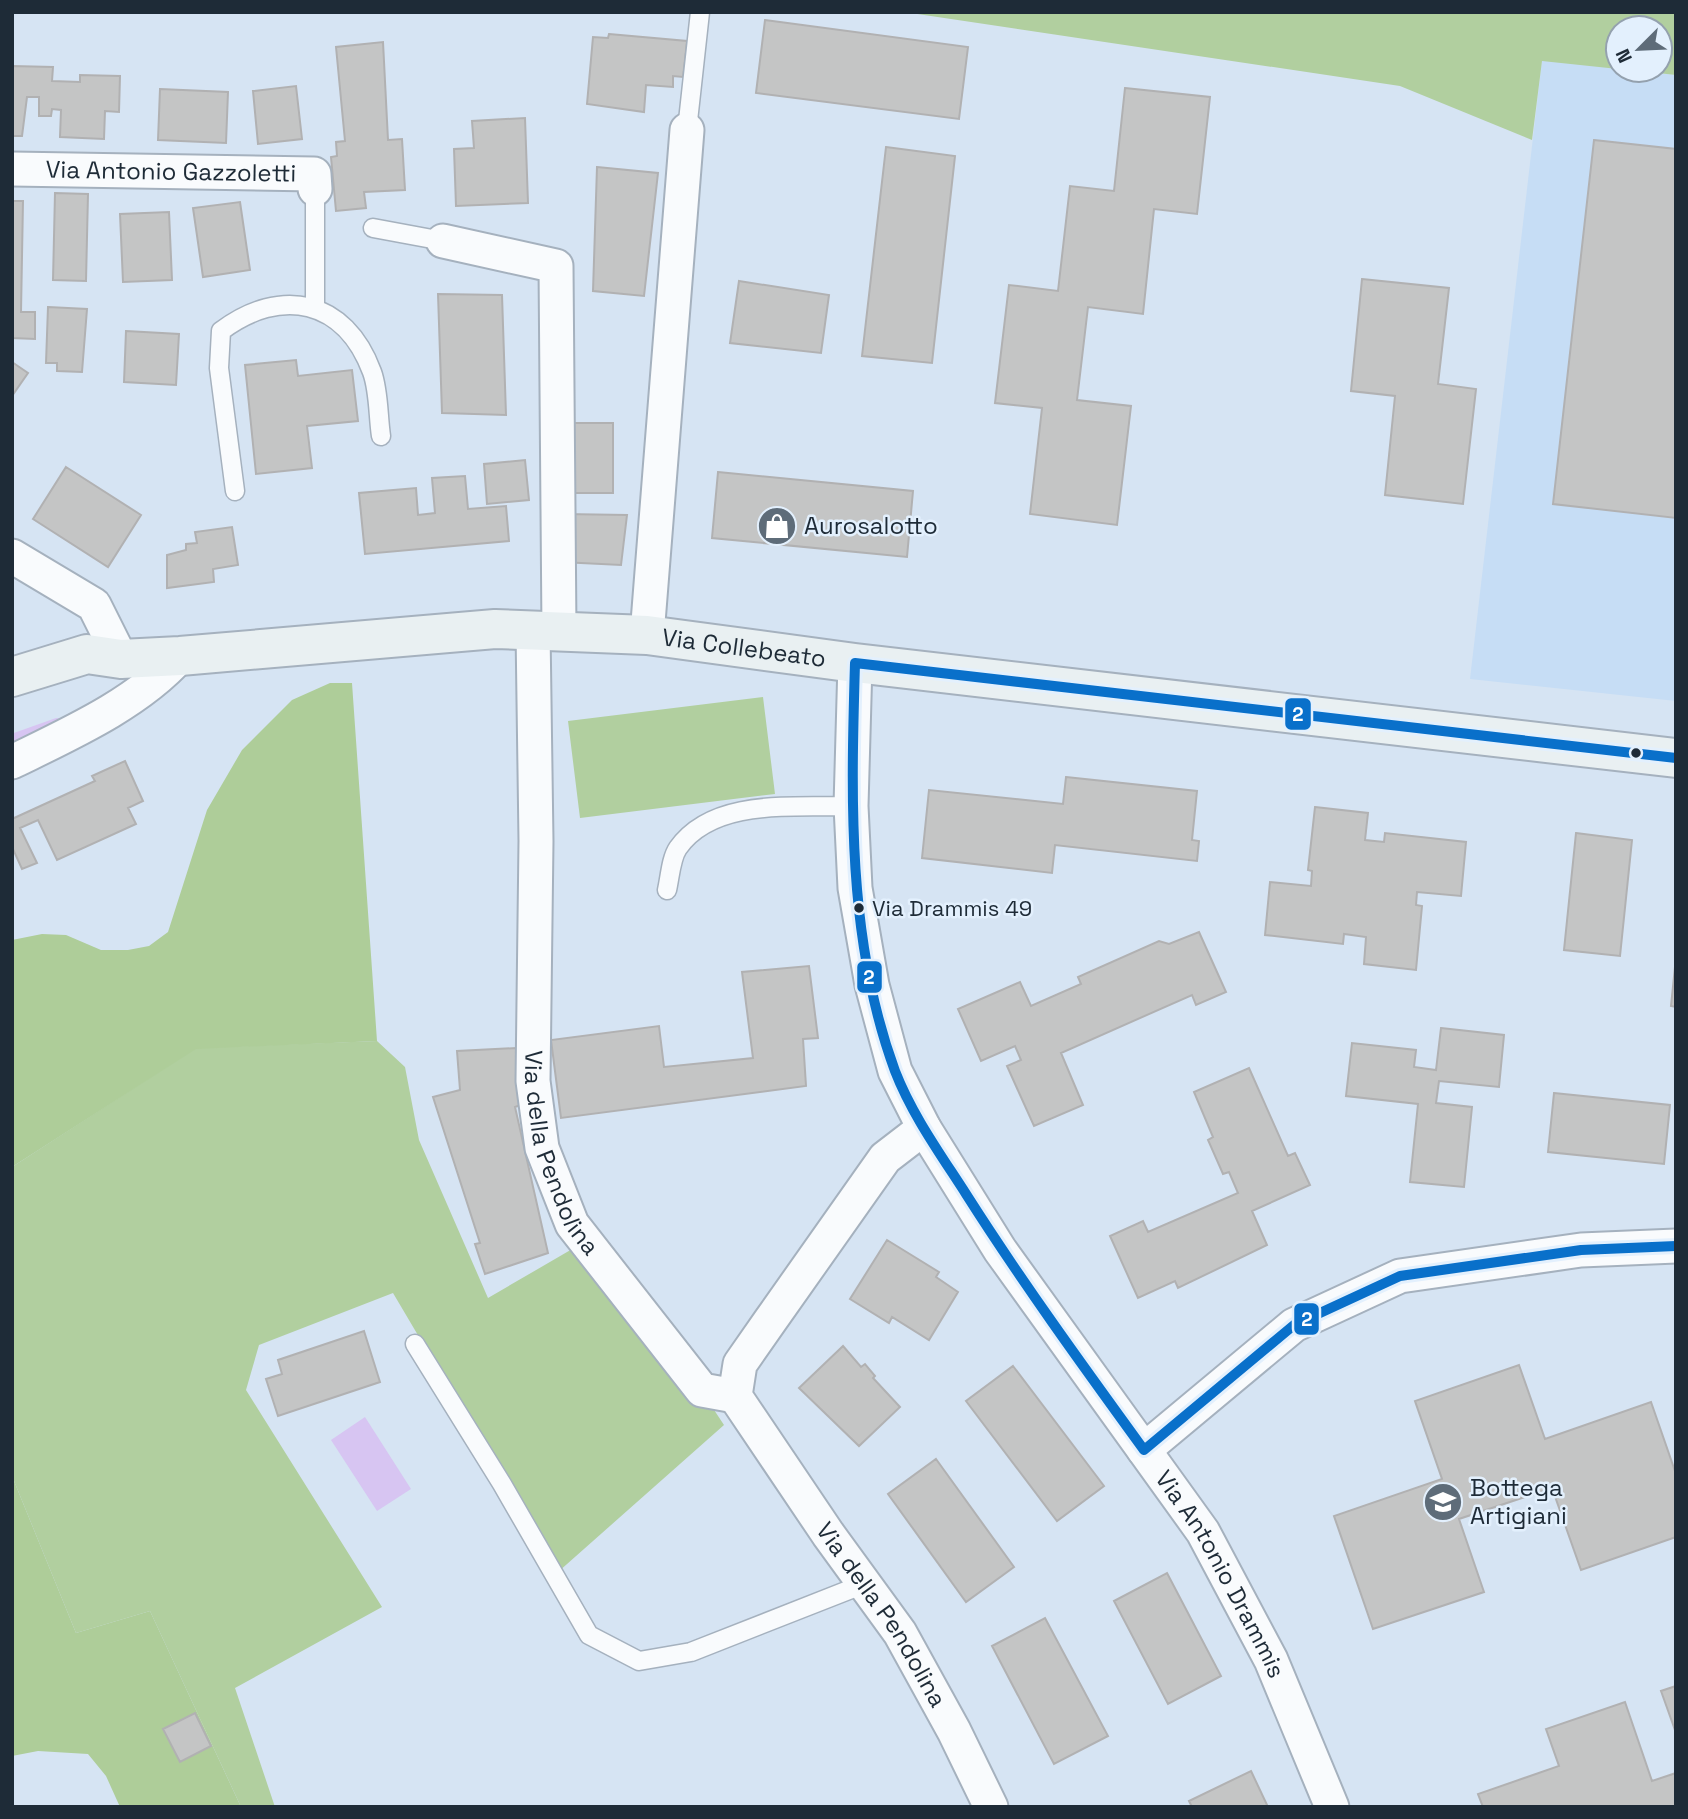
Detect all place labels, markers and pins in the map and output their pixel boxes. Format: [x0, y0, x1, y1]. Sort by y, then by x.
shop icon: Aurosalotto [756, 505, 798, 547]
place label: Aurosalotto [804, 510, 938, 541]
unlabelled marker [1629, 746, 1643, 760]
place label: Via Drammis 49 [872, 894, 1032, 922]
marker: Via Drammis 49 [852, 901, 866, 915]
place label: Bottega Artigiani [1470, 1472, 1567, 1531]
school or university icon: Bottega Artigiani [1422, 1481, 1464, 1523]

